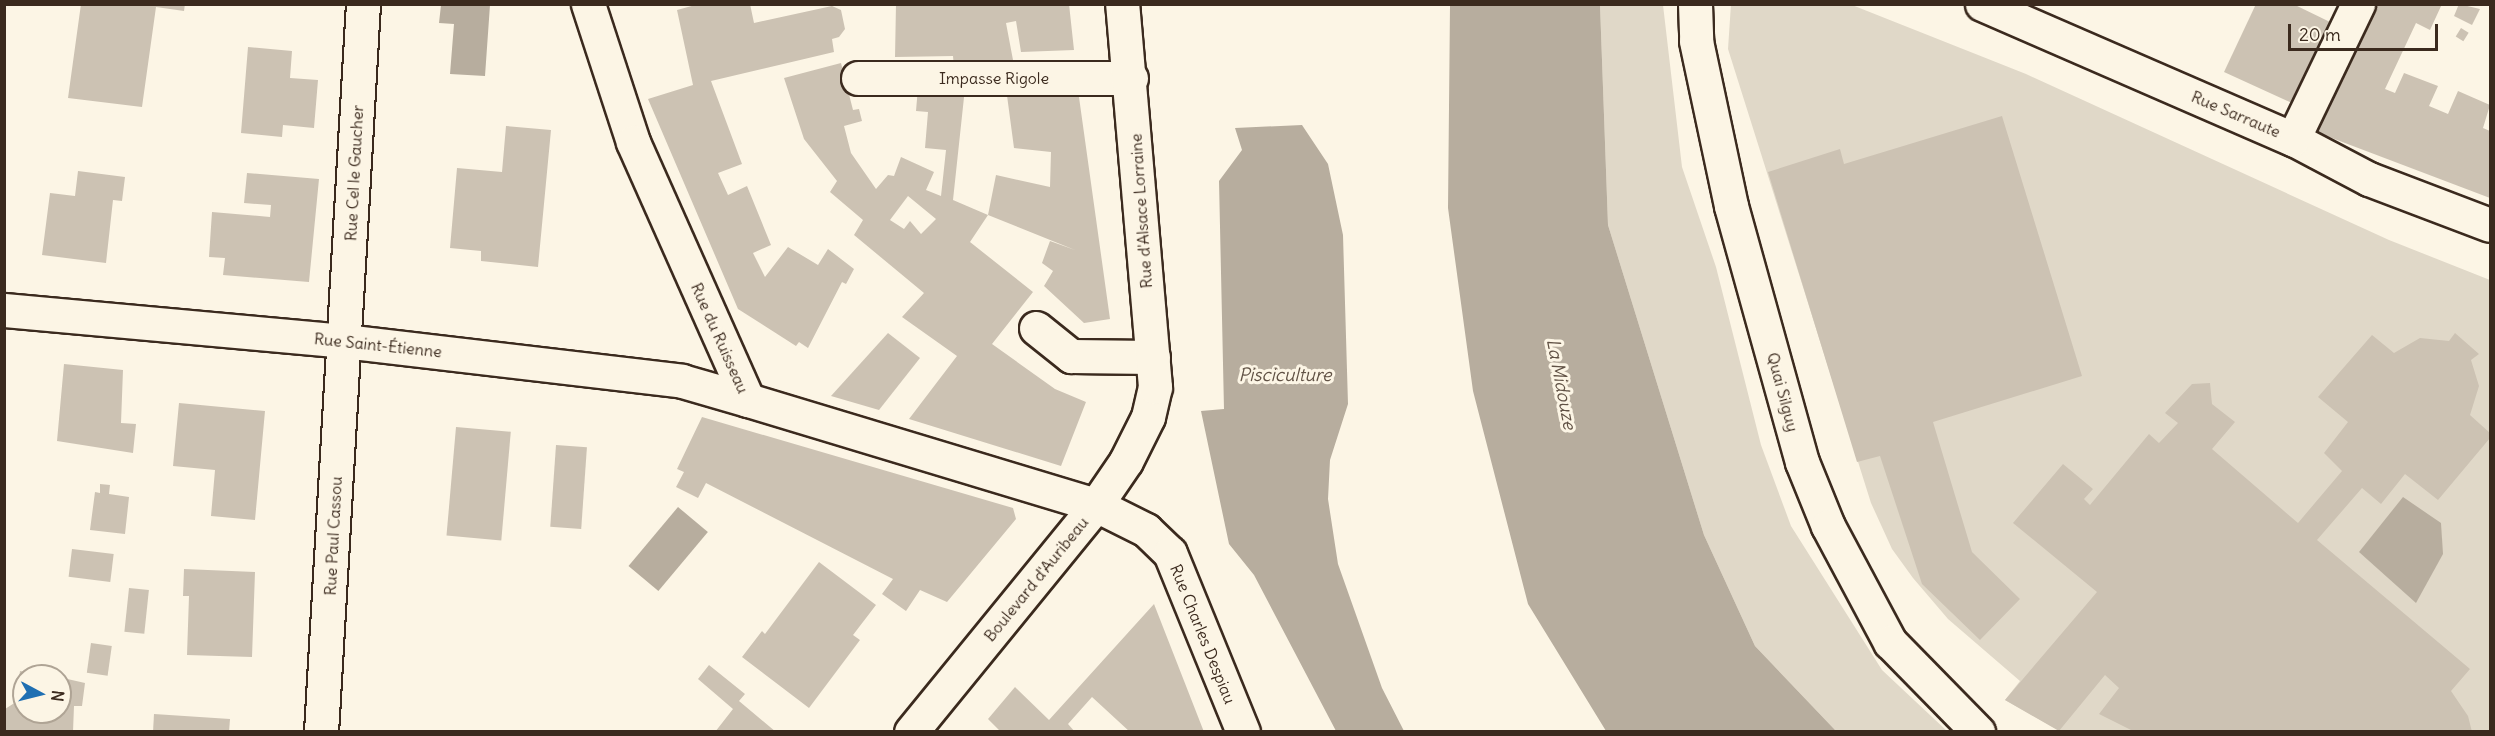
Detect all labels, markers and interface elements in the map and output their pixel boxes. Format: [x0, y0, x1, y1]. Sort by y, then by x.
scale bar [2291, 12, 2441, 50]
text: 20 m [2299, 23, 2341, 46]
street label: Impasse Rigole [939, 68, 1049, 88]
street label: Rue Sarraute [2189, 87, 2283, 141]
street label: Rue Cel le Gaucher [341, 104, 367, 242]
street label: Rue d'Alsace Lorraine [1126, 133, 1156, 289]
street label: Rue du Ruisseau [687, 280, 753, 396]
street label: Rue Saint-Étienne [313, 329, 443, 361]
water label: La Midouze [1542, 337, 1580, 431]
street label: Quai Silguy [1763, 350, 1803, 434]
water label: Pisciculture [1238, 364, 1332, 386]
street label: Rue Paul Cassou [320, 476, 346, 596]
street label: Boulevard d'Auribeau [980, 513, 1092, 645]
street label: Rue Charles Despiau [1166, 561, 1240, 707]
north arrow [12, 664, 72, 724]
text: N [47, 689, 68, 703]

